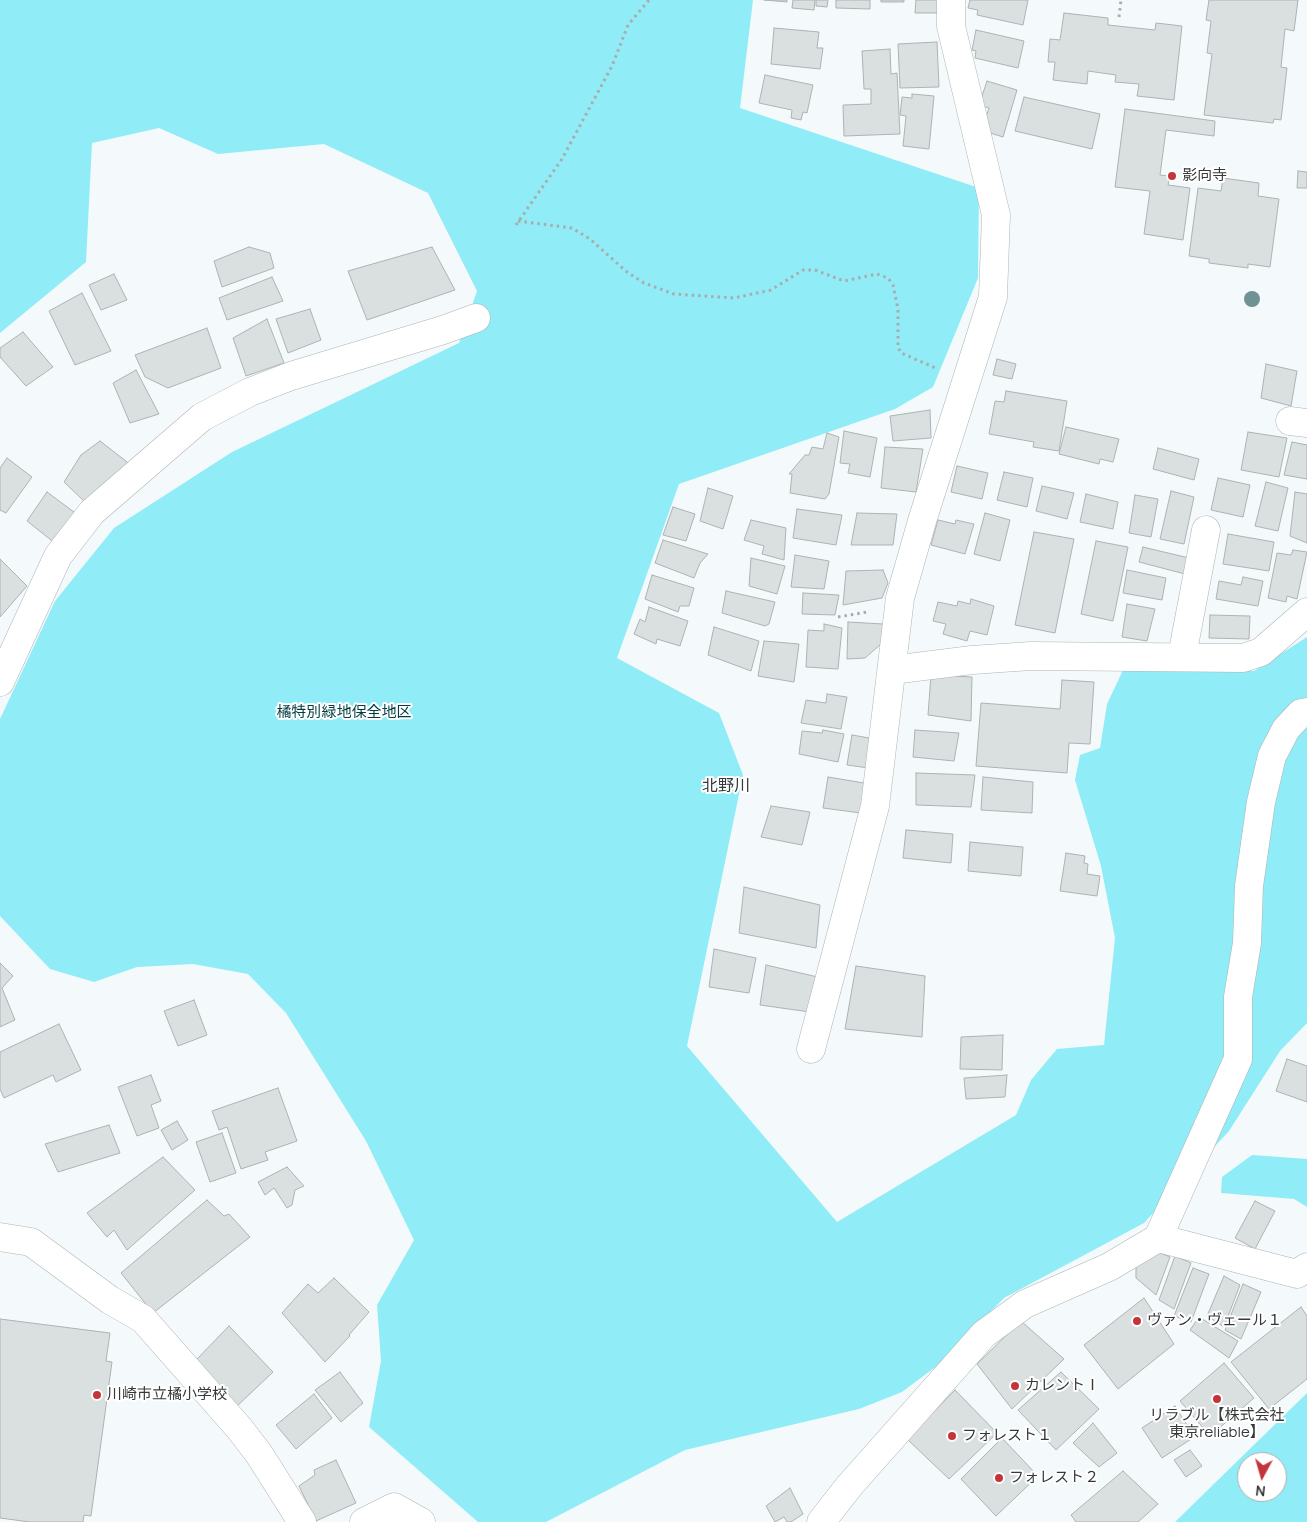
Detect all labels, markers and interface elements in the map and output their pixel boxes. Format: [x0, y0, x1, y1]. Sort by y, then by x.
place label: 影向寺 [1182, 167, 1227, 185]
marker: 影向寺 [1166, 170, 1178, 182]
park label: 橘特別緑地保全地区 [277, 704, 411, 722]
district label: 北野川 [702, 777, 750, 797]
place label: ヴァン・ヴェール１ [1147, 1312, 1282, 1330]
marker: ヴァン・ヴェール１ [1131, 1315, 1143, 1327]
place label: カレントⅠ [1025, 1377, 1100, 1395]
marker: カレントⅠ [1009, 1380, 1021, 1392]
place label: 川崎市立橘小学校 [107, 1386, 227, 1404]
marker: 川崎市立橘小学校 [91, 1389, 103, 1401]
marker: リラブル【株式会社 東京reliable】 [1211, 1393, 1223, 1405]
place label: リラブル【株式会社 東京reliable】 [1150, 1407, 1284, 1442]
place label: フォレスト１ [962, 1427, 1052, 1445]
marker: フォレスト１ [946, 1430, 958, 1442]
north arrow [1237, 1452, 1287, 1502]
place label: フォレスト２ [1009, 1469, 1099, 1487]
marker: フォレスト２ [993, 1472, 1005, 1484]
text: N [1254, 1481, 1266, 1501]

